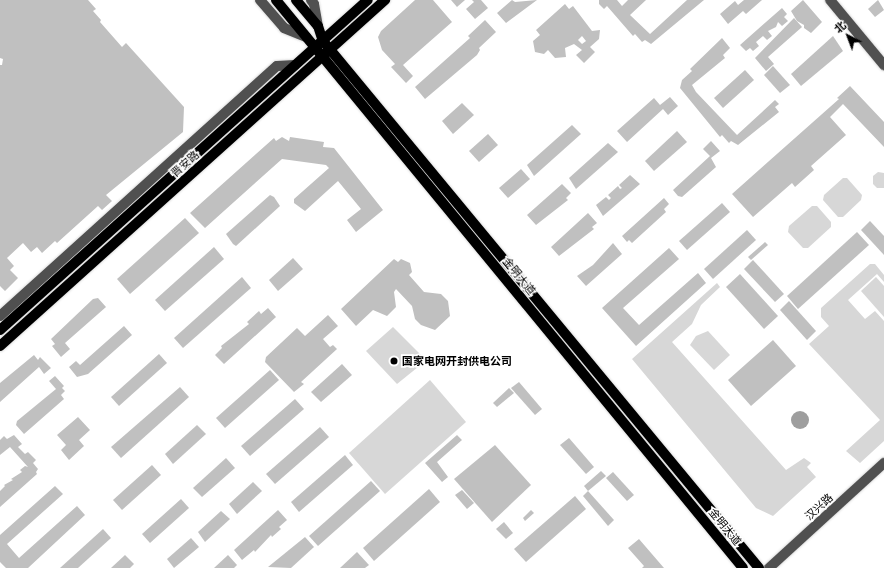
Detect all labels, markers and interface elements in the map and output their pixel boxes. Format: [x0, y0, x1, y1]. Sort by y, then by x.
north arrow [828, 16, 868, 56]
text: 北 [831, 18, 848, 35]
street label: 晋安路 [168, 148, 202, 180]
street label: 金明大道 [500, 255, 538, 297]
place label: 国家电网开封供电公司 [402, 354, 512, 368]
marker: 国家电网开封供电公司 [389, 356, 399, 366]
street label: 汉兴路 [802, 491, 836, 523]
street label: 金明大道 [706, 506, 744, 548]

